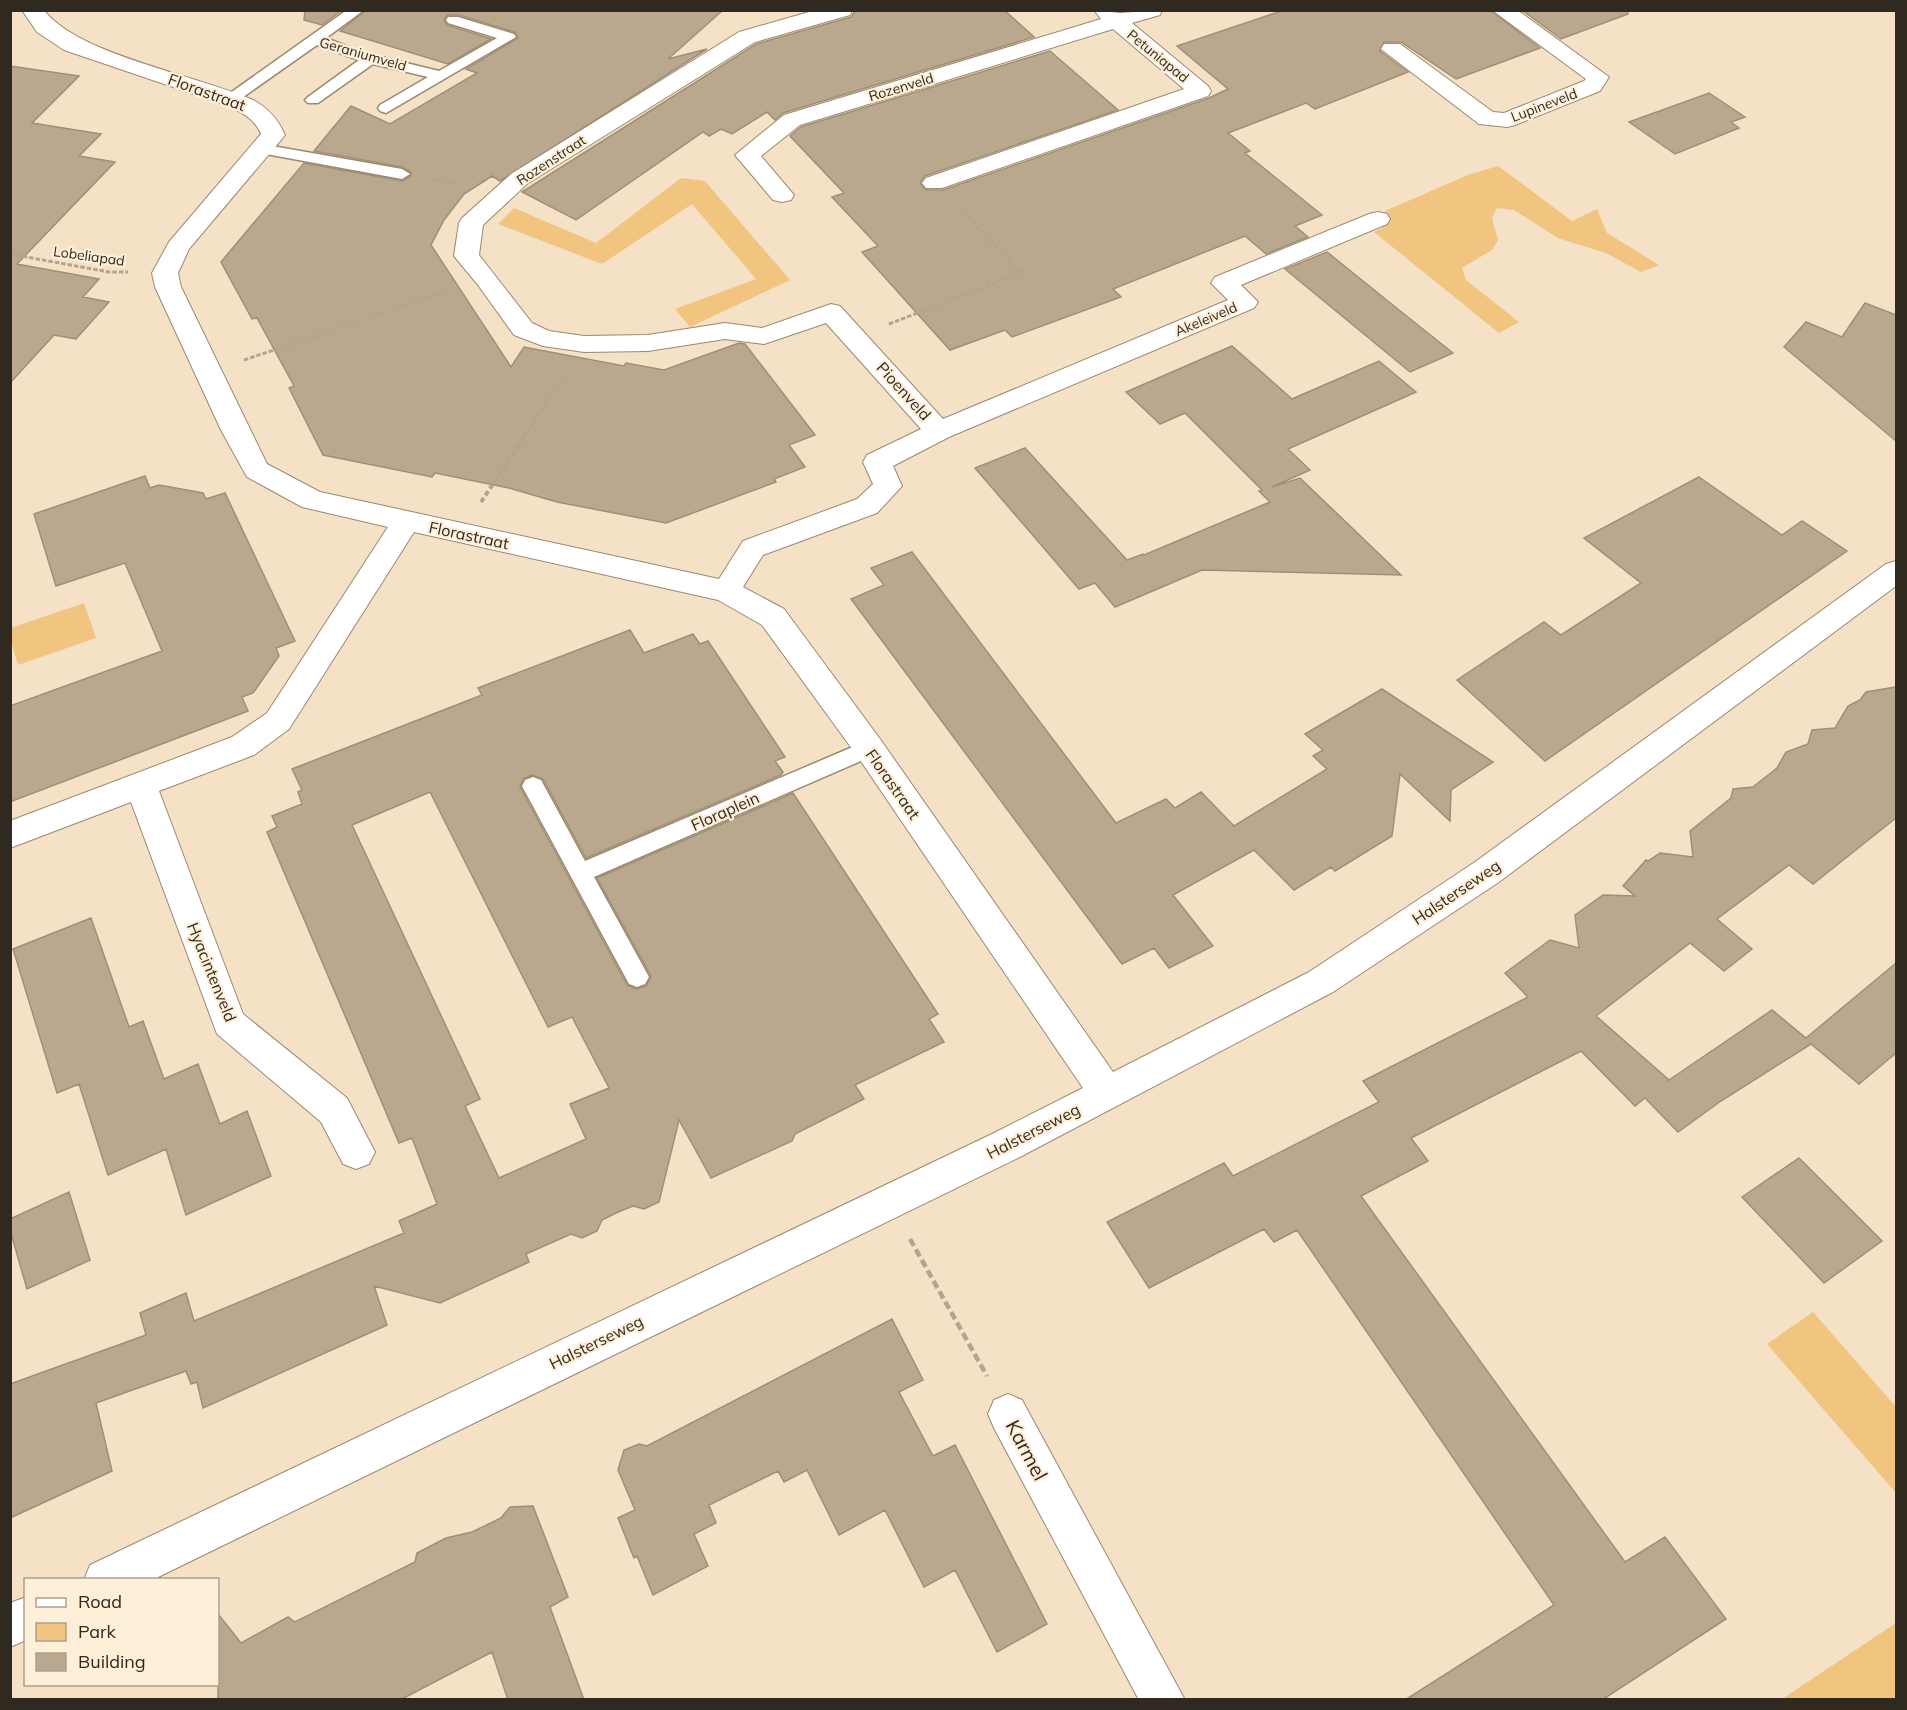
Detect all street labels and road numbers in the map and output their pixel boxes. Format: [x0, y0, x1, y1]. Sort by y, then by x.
street label: Petuniapad [1123, 26, 1193, 86]
street label: Geraniumveld [317, 33, 409, 75]
street label: Florastraat [165, 69, 249, 115]
street label: Rozenveld [866, 69, 936, 105]
street label: Lupineveld [1508, 84, 1580, 126]
street label: Rozenstraat [513, 131, 589, 189]
street label: Lobeliapad [52, 242, 126, 270]
street label: Akeleiveld [1172, 298, 1240, 340]
street label: Pioenveld [873, 358, 935, 424]
street label: Florastraat [427, 517, 511, 553]
street label: Florastraat [862, 745, 925, 823]
street label: Floraplein [688, 787, 762, 835]
street label: Halsterseweg [1408, 855, 1504, 929]
street label: Hyacintenveld [183, 919, 241, 1025]
street label: Halsterseweg [983, 1099, 1083, 1163]
street label: Halsterseweg [546, 1311, 646, 1373]
street label: Karmel [1001, 1415, 1053, 1485]

